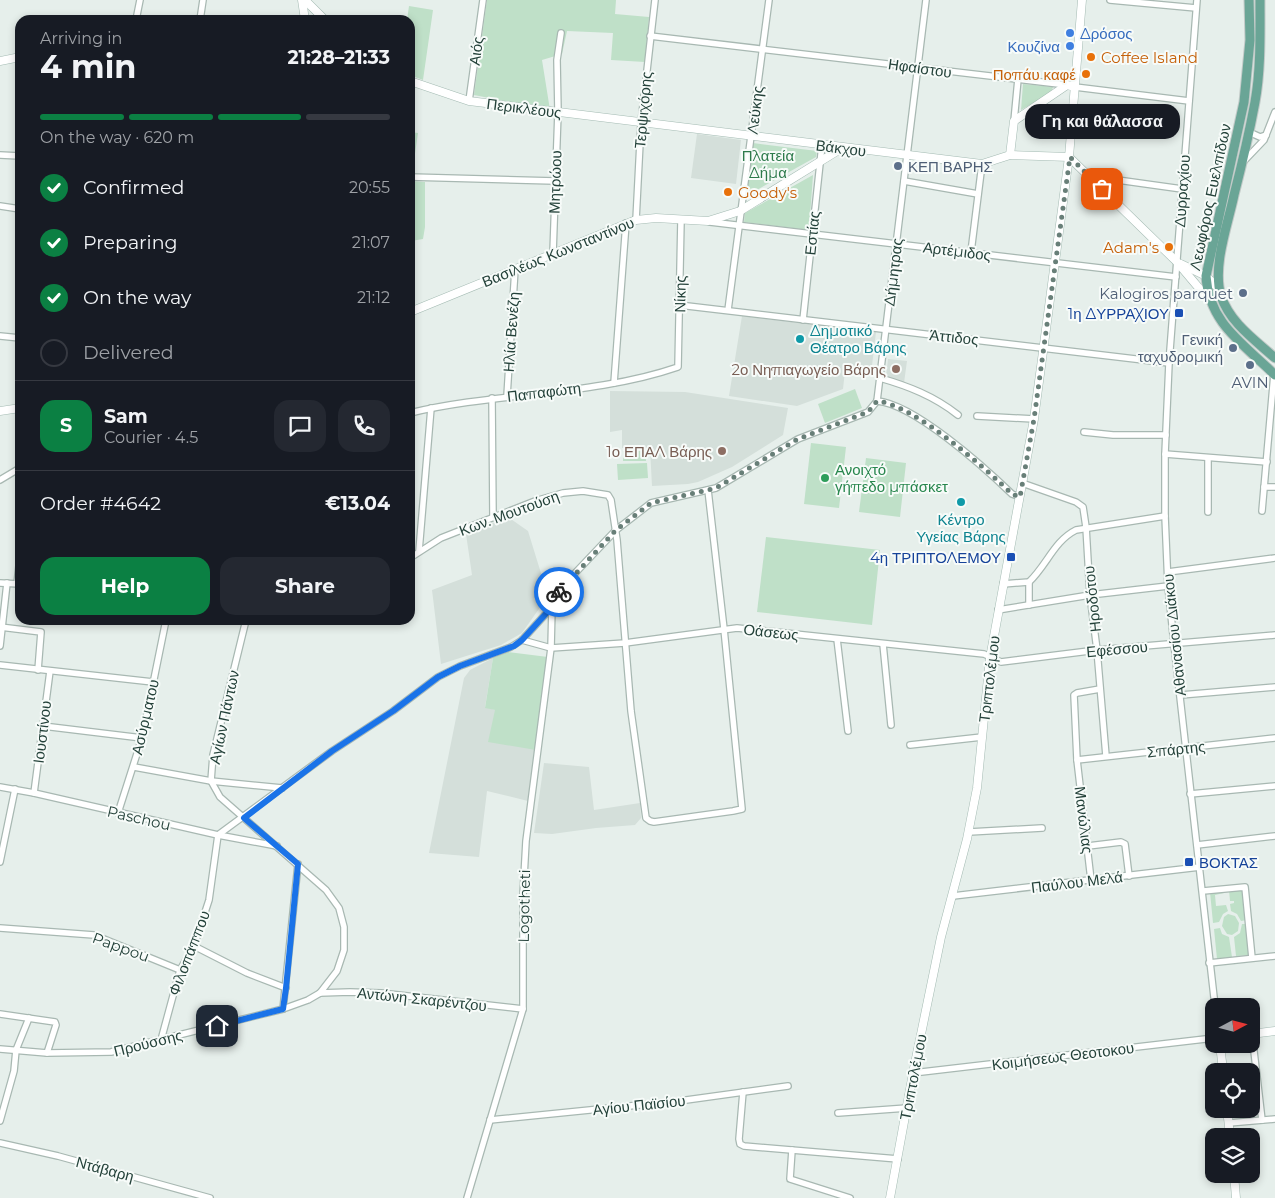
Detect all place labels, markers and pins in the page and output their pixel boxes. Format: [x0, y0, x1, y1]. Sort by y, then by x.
place label: Δρόσος [1080, 24, 1132, 43]
marker: Δρόσος [1064, 27, 1076, 39]
place label: Κουζίνα [1008, 37, 1060, 56]
marker: Κουζίνα [1064, 40, 1076, 52]
place label: Coffee Island [1101, 48, 1198, 67]
marker: Coffee Island [1085, 51, 1097, 63]
place label: Ποπάυ καφέ [993, 65, 1076, 84]
marker: Ποπάυ καφέ [1080, 68, 1092, 80]
callout: Γη και θάλασσα [1024, 104, 1180, 139]
place label: ΚΕΠ ΒΑΡΗΣ [908, 157, 993, 176]
marker: ΚΕΠ ΒΑΡΗΣ [892, 160, 904, 172]
pin [1081, 168, 1123, 210]
place label: Goody's [738, 183, 797, 202]
marker: Goody's [722, 186, 734, 198]
place label: Adam's [1103, 238, 1159, 257]
marker: Adam's [1163, 241, 1175, 253]
place label: Kalogiros parquet [1099, 284, 1233, 303]
marker: Kalogiros parquet [1237, 287, 1249, 299]
place label: 1η ΔΥΡΡΑΧΙΟΥ [1068, 304, 1169, 323]
marker: 1η ΔΥΡΡΑΧΙΟΥ [1173, 307, 1185, 319]
place label: Δημοτικό Θέατρο Βάρης [810, 321, 907, 357]
place label: Γενική ταχυδρομική [1138, 330, 1223, 366]
marker: Δημοτικό Θέατρο Βάρης [794, 333, 806, 345]
marker: Γενική ταχυδρομική [1227, 342, 1239, 354]
marker: AVIN [1244, 359, 1256, 371]
place label: 2ο Νηπιαγωγείο Βάρης [731, 360, 886, 379]
marker: 2ο Νηπιαγωγείο Βάρης [890, 363, 902, 375]
place label: AVIN [1231, 373, 1269, 392]
place label: 1ο ΕΠΑΛ Βάρης [606, 442, 712, 461]
marker: 1ο ΕΠΑΛ Βάρης [716, 445, 728, 457]
place label: Ανοιχτό γήπεδο μπάσκετ [835, 460, 948, 496]
marker: Ανοιχτό γήπεδο μπάσκετ [819, 472, 831, 484]
marker: Κέντρο Υγείας Βάρης [955, 496, 967, 508]
place label: Κέντρο Υγείας Βάρης [916, 510, 1006, 546]
place label: 4η ΤΡΙΠΤΟΛΕΜΟΥ [870, 548, 1001, 567]
marker: 4η ΤΡΙΠΤΟΛΕΜΟΥ [1005, 551, 1017, 563]
place label: ΒΟΚΤΑΣ [1199, 853, 1258, 872]
marker: ΒΟΚΤΑΣ [1183, 856, 1195, 868]
pin [196, 1005, 238, 1047]

